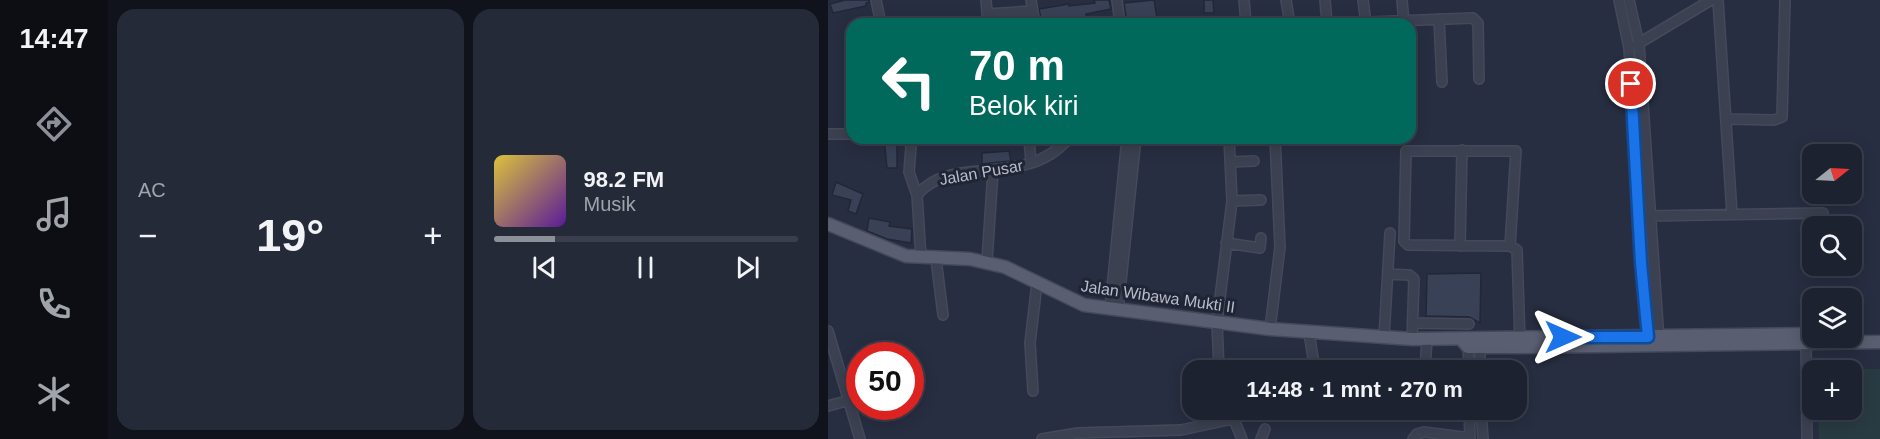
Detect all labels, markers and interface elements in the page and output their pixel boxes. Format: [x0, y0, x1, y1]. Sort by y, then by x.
text: 14:47 [19, 24, 89, 54]
icon: left [870, 42, 948, 120]
text: 70 m [969, 42, 1065, 89]
pin [1605, 58, 1656, 109]
icon: arrive [1614, 67, 1647, 100]
text: Belok kiri [969, 91, 1079, 121]
icon: directions [33, 103, 75, 145]
north arrow [1802, 144, 1862, 204]
map controls [1802, 144, 1862, 420]
street label: Jalan Pusar [938, 157, 1025, 188]
text: 98.2 FM [584, 167, 664, 192]
text: AC [138, 179, 166, 201]
icon: music [33, 193, 75, 235]
text: Musik [584, 193, 636, 215]
text: 19° [256, 210, 324, 261]
button: search [1802, 216, 1862, 276]
text: − [138, 217, 157, 254]
text: + [423, 217, 443, 254]
icon: previous [528, 251, 561, 284]
icon: pause [629, 251, 662, 284]
icon: next [731, 251, 764, 284]
street label: Jalan Wibawa Mukti II [1080, 277, 1236, 316]
icon: phone [33, 283, 75, 325]
button: layers [1802, 288, 1862, 348]
position arrow [1531, 305, 1595, 369]
speed limit sign: 50 [846, 342, 924, 420]
button: + [1802, 360, 1862, 420]
icon: climate [33, 373, 75, 415]
text: 14:48 · 1 mnt · 270 m [1246, 377, 1463, 402]

